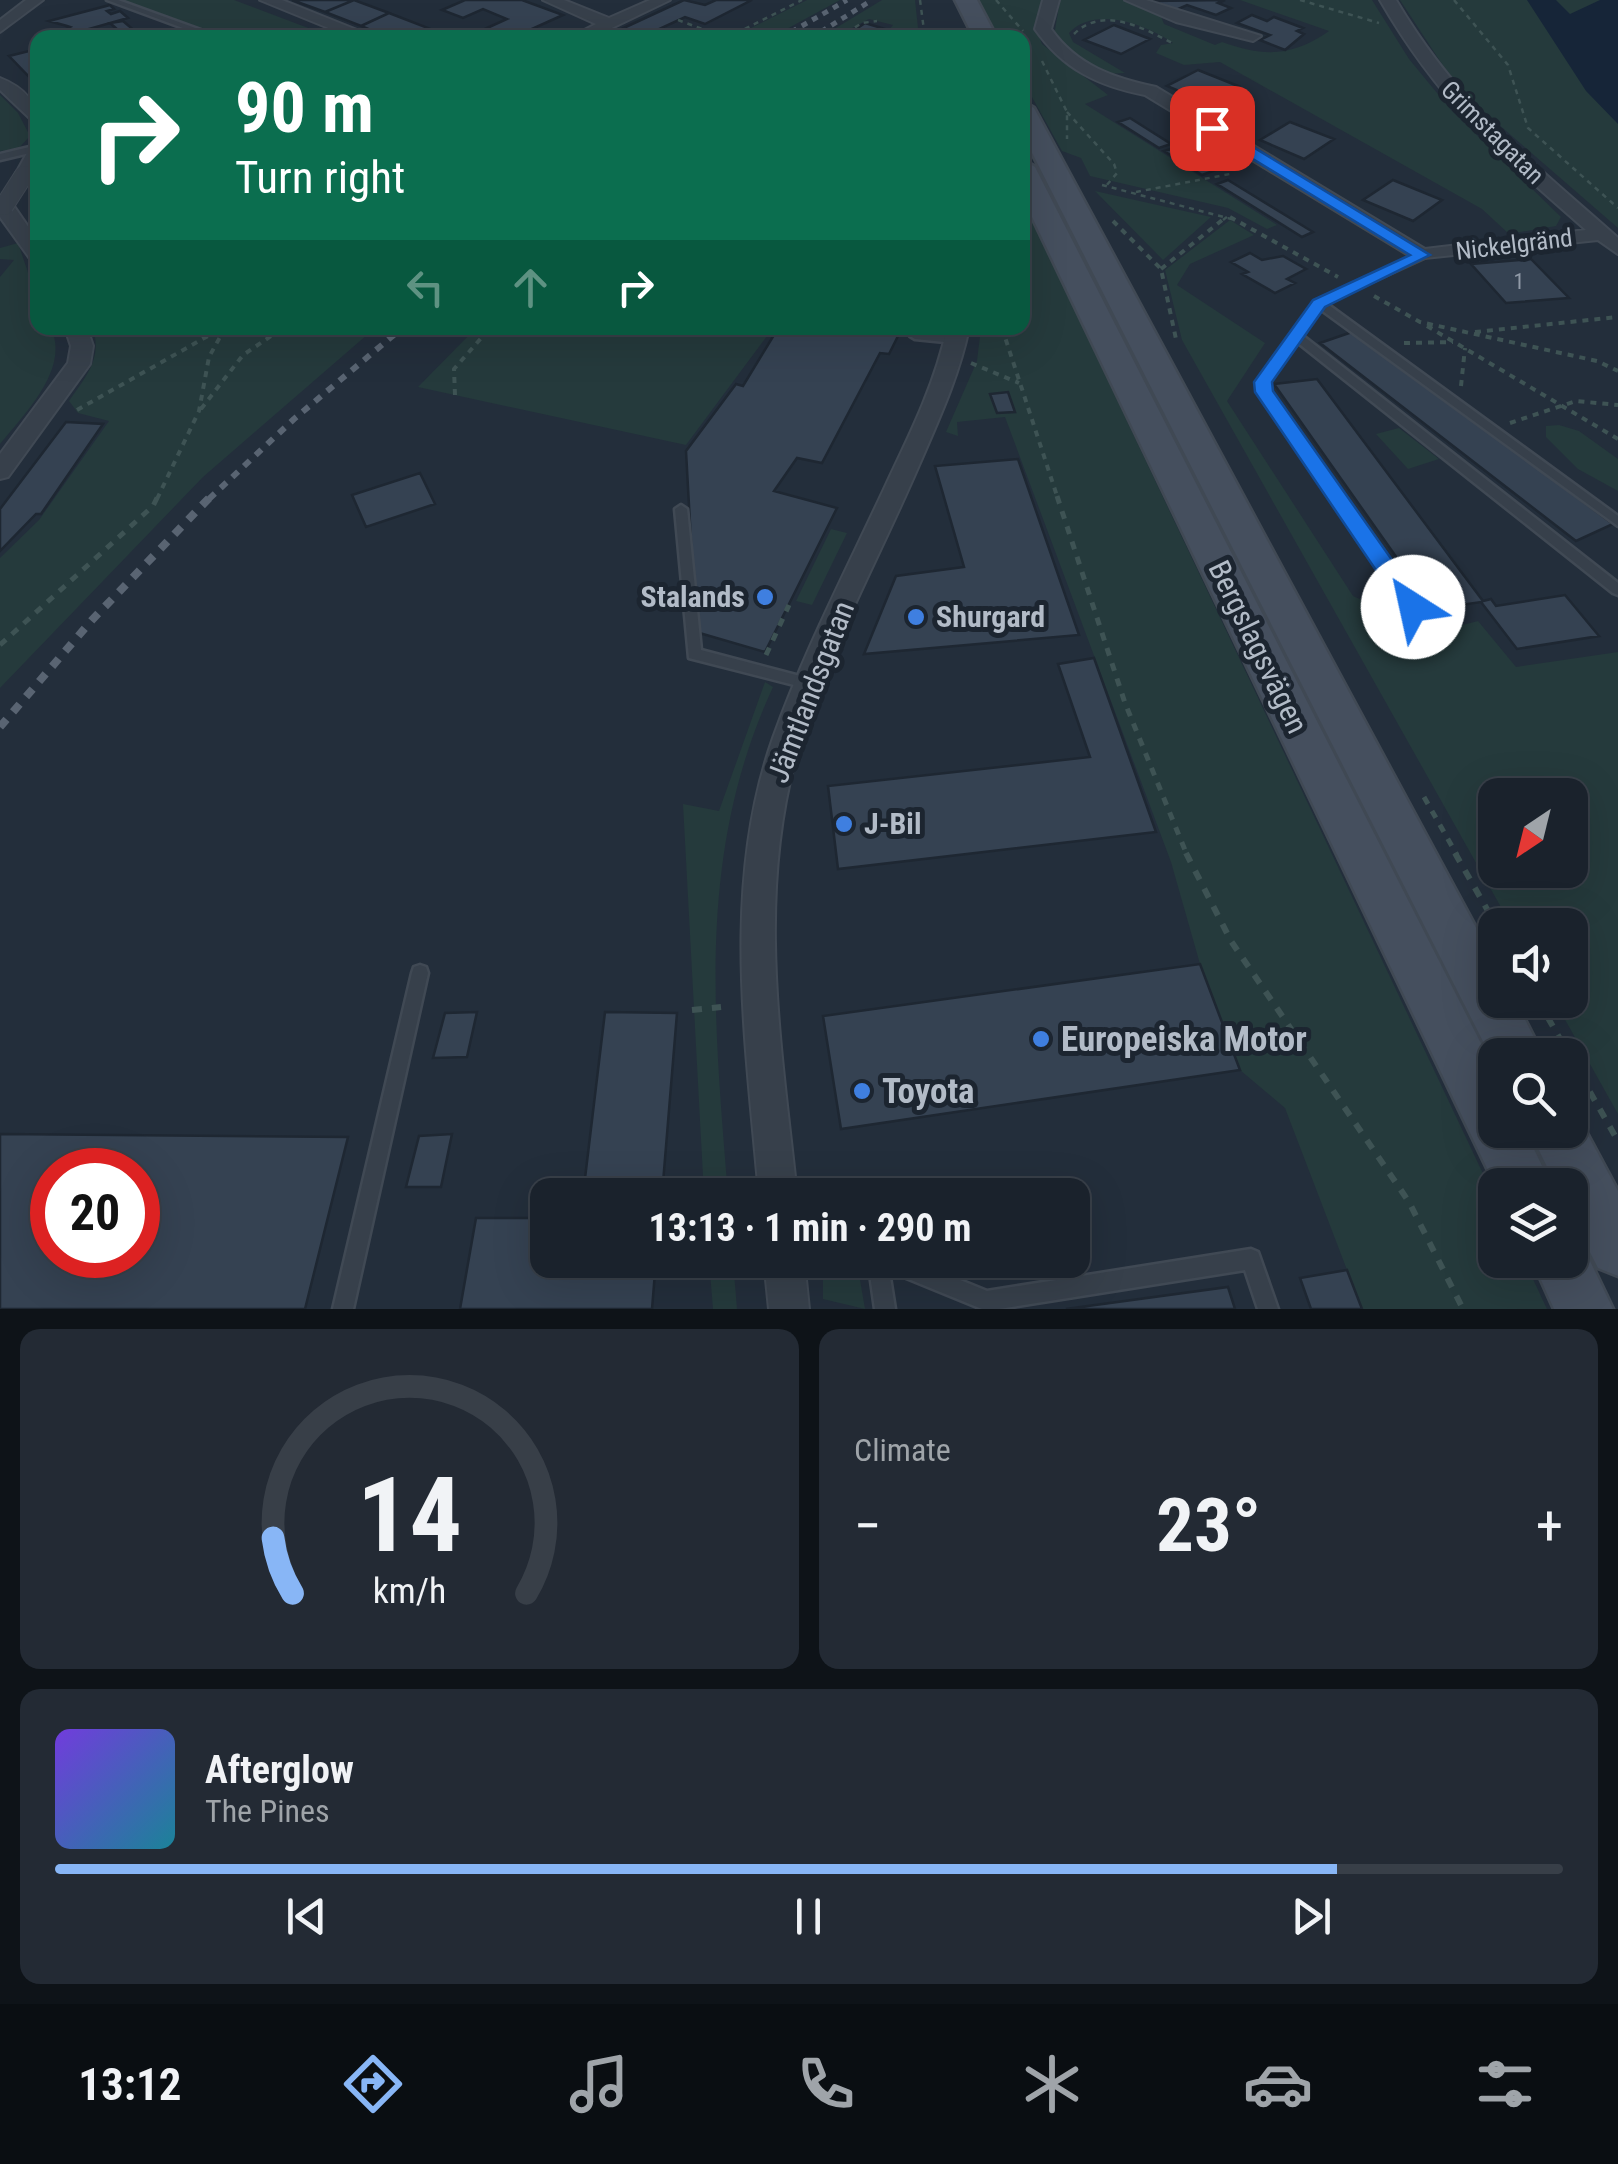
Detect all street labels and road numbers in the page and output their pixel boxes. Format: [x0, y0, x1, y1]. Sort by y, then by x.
street label: Grimstagatan [1435, 75, 1550, 190]
street label: Nickelgränd [1454, 223, 1574, 266]
street label: Bergslagsvägen [1202, 555, 1315, 739]
street label: Jämtlandsgatan [760, 596, 861, 788]

